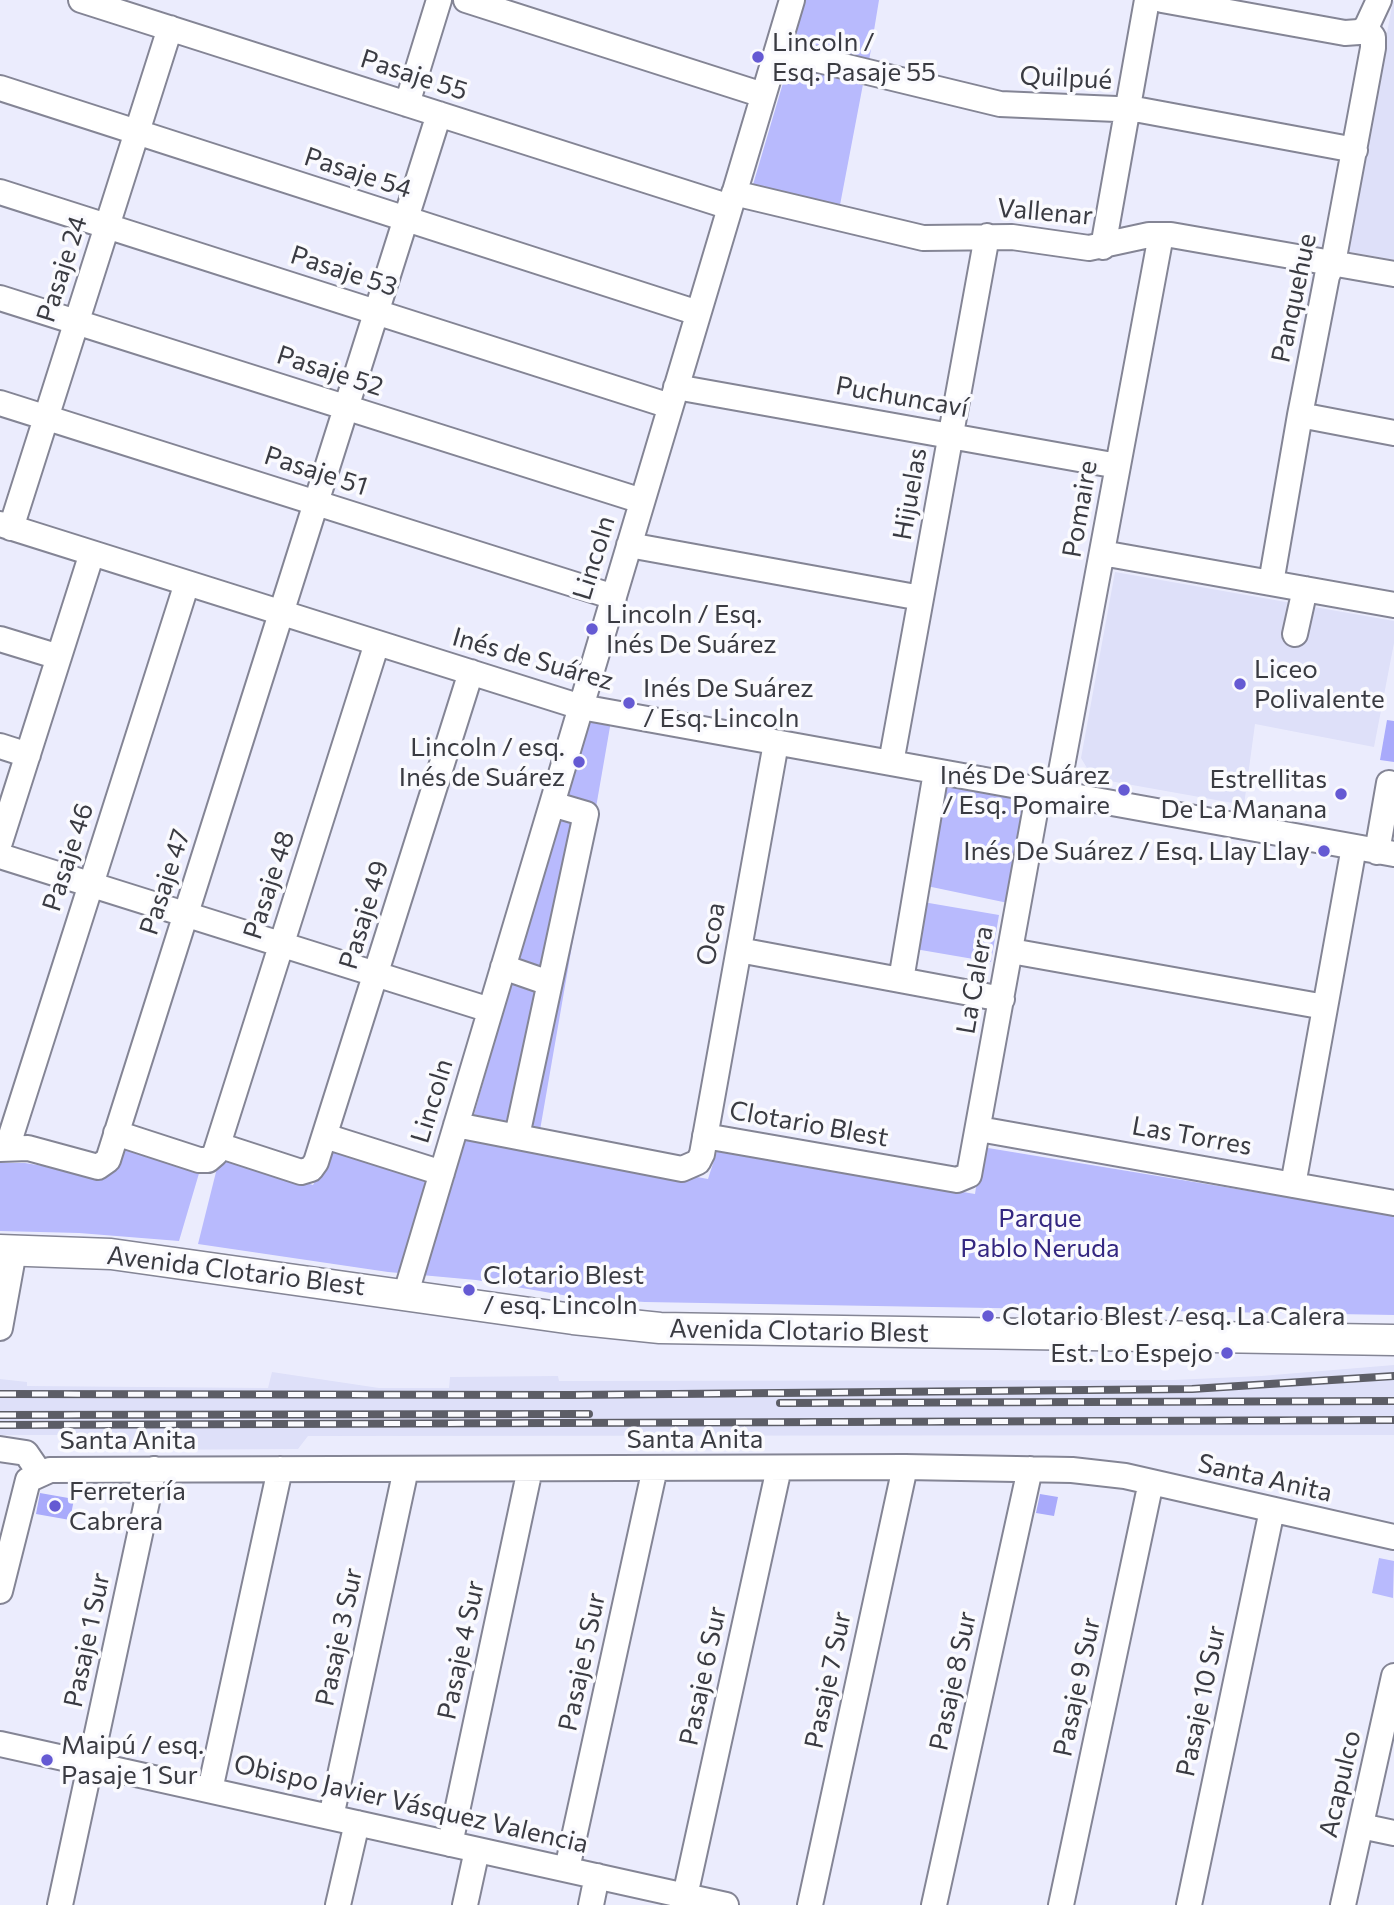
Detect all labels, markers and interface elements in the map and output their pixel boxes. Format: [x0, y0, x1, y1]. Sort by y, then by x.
place label: Lincoln / Esq. Pasaje 55 [772, 26, 936, 88]
street label: Pasaje 55 [357, 43, 471, 107]
marker: Lincoln / Esq. Pasaje 55 [750, 49, 766, 65]
street label: Quilpué [1019, 60, 1113, 96]
street label: Pasaje 54 [300, 141, 416, 205]
street label: Vallenar [996, 192, 1094, 232]
street label: Pasaje 24 [30, 212, 94, 326]
street label: Panquehue [1265, 231, 1323, 365]
street label: Pasaje 53 [287, 239, 401, 303]
street label: Pasaje 52 [273, 339, 387, 403]
street label: Puchuncaví [833, 370, 971, 424]
street label: Pasaje 51 [260, 440, 372, 502]
street label: Hijuelas [887, 445, 933, 543]
street label: Pomaire [1056, 458, 1104, 560]
street label: Lincoln [566, 512, 622, 604]
place label: Lincoln / Esq. Inés De Suárez [606, 598, 776, 660]
street label: Inés de Suárez [449, 621, 617, 697]
marker: Lincoln / Esq. Inés De Suárez [584, 621, 600, 637]
place label: Liceo Polivalente [1254, 653, 1385, 714]
place label: Inés De Suárez / Esq. Lincoln [643, 672, 813, 734]
marker: Liceo Polivalente [1232, 676, 1248, 692]
marker: Inés De Suárez / Esq. Lincoln [621, 695, 637, 711]
place label: Lincoln / esq. Inés de Suárez [399, 731, 565, 792]
marker: Lincoln / esq. Inés de Suárez [571, 754, 587, 770]
place label: Inés De Suárez / Esq. Pomaire [940, 759, 1110, 820]
place label: Estrellitas De La Manana [1160, 763, 1327, 824]
marker: Inés De Suárez / Esq. Pomaire [1116, 782, 1132, 798]
marker: Estrellitas De La Manana [1333, 786, 1349, 802]
street label: Pasaje 46 [36, 799, 100, 915]
street label: Pasaje 47 [133, 825, 197, 939]
street label: Pasaje 48 [237, 827, 301, 943]
place label: Inés De Suárez / Esq. Llay Llay [963, 835, 1310, 867]
marker: Inés De Suárez / Esq. Llay Llay [1316, 843, 1332, 859]
street label: Pasaje 49 [333, 857, 395, 973]
street label: Ocoa [690, 900, 732, 968]
street label: La Calera [950, 924, 1000, 1036]
street label: Lincoln [404, 1055, 460, 1147]
street label: Clotario Blest [727, 1095, 891, 1153]
street label: Las Torres [1130, 1110, 1254, 1162]
park label: Parque Pablo Neruda [960, 1202, 1120, 1264]
street label: Avenida Clotario Blest [105, 1240, 367, 1302]
place label: Clotario Blest / esq. Lincoln [483, 1259, 644, 1320]
marker: Clotario Blest / esq. Lincoln [461, 1282, 477, 1298]
place label: Clotario Blest / esq. La Calera [1002, 1300, 1345, 1332]
marker: Clotario Blest / esq. La Calera [980, 1308, 996, 1324]
street label: Avenida Clotario Blest [669, 1313, 929, 1349]
place label: Est. Lo Espejo [1050, 1337, 1213, 1369]
marker: Est. Lo Espejo [1219, 1345, 1235, 1361]
street label: Santa Anita [627, 1423, 763, 1455]
street label: Santa Anita [60, 1424, 196, 1456]
street label: Santa Anita [1195, 1447, 1335, 1509]
place label: Ferretería Cabrera [69, 1475, 186, 1536]
marker: Ferretería Cabrera [47, 1498, 63, 1514]
street label: Pasaje 3 Sur [309, 1565, 369, 1709]
street label: Pasaje 1 Sur [58, 1570, 116, 1710]
street label: Pasaje 4 Sur [431, 1578, 491, 1722]
street label: Pasaje 5 Sur [552, 1590, 612, 1734]
street label: Pasaje 6 Sur [673, 1604, 733, 1748]
street label: Pasaje 7 Sur [798, 1609, 858, 1751]
street label: Pasaje 8 Sur [923, 1609, 983, 1753]
street label: Pasaje 9 Sur [1047, 1615, 1107, 1759]
street label: Pasaje 10 Sur [1170, 1622, 1232, 1780]
street label: Acapulco [1313, 1728, 1367, 1840]
place label: Maipú / esq. Pasaje 1 Sur [61, 1729, 204, 1790]
street label: Obispo Javier Vásquez Valencia [231, 1748, 591, 1860]
marker: Maipú / esq. Pasaje 1 Sur [39, 1752, 55, 1768]

